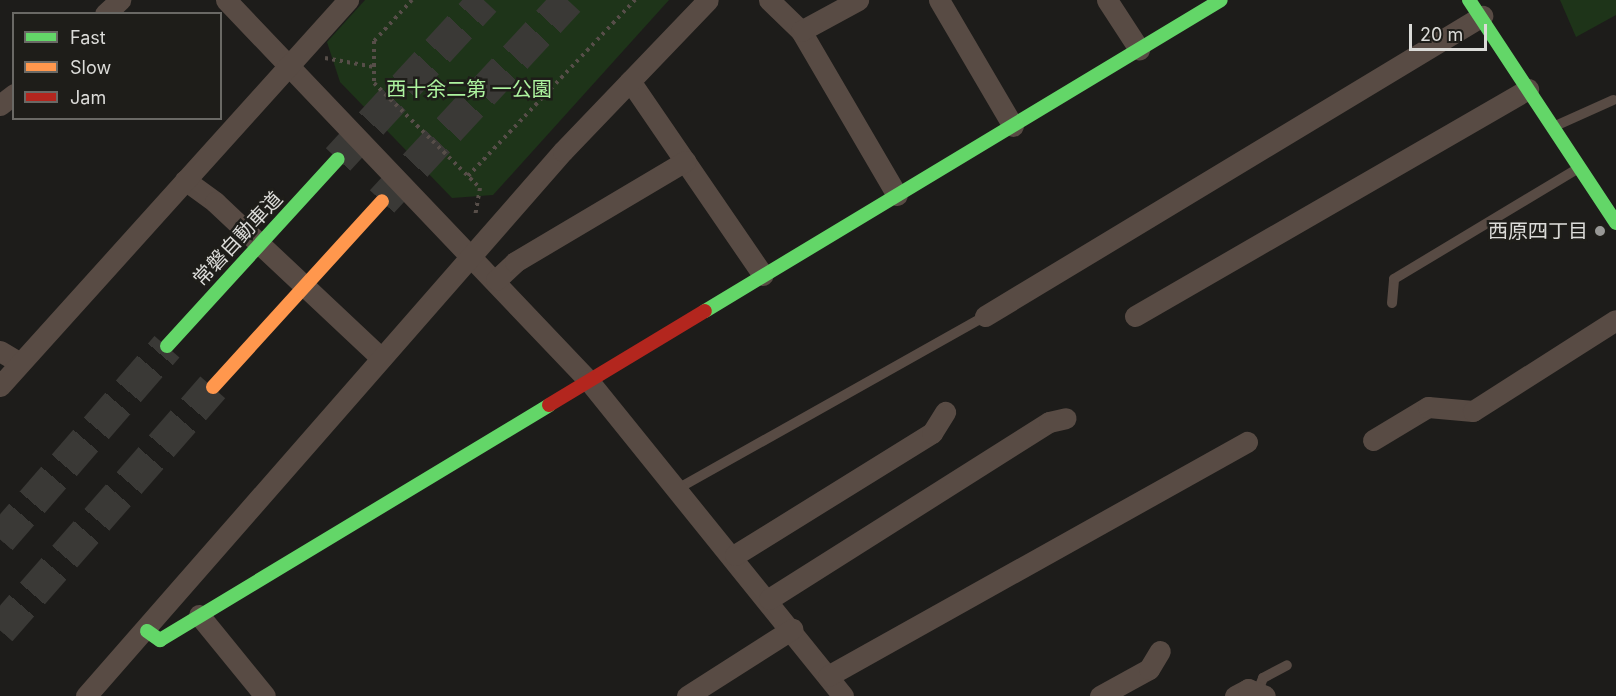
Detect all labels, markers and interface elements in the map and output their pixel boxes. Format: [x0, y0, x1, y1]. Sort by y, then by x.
legend [12, 12, 222, 120]
scale bar [1412, 12, 1490, 50]
text: 20 m [1420, 24, 1463, 45]
text: Fast [70, 27, 106, 48]
text: Slow [70, 57, 111, 78]
park label: 西十余二第 一公園 [386, 77, 552, 101]
text: Jam [70, 87, 106, 108]
street label: 常磐自動車道 [188, 187, 288, 291]
place label: 西原四丁目 [1488, 219, 1588, 243]
marker: 西原四丁目 [1593, 224, 1607, 238]

